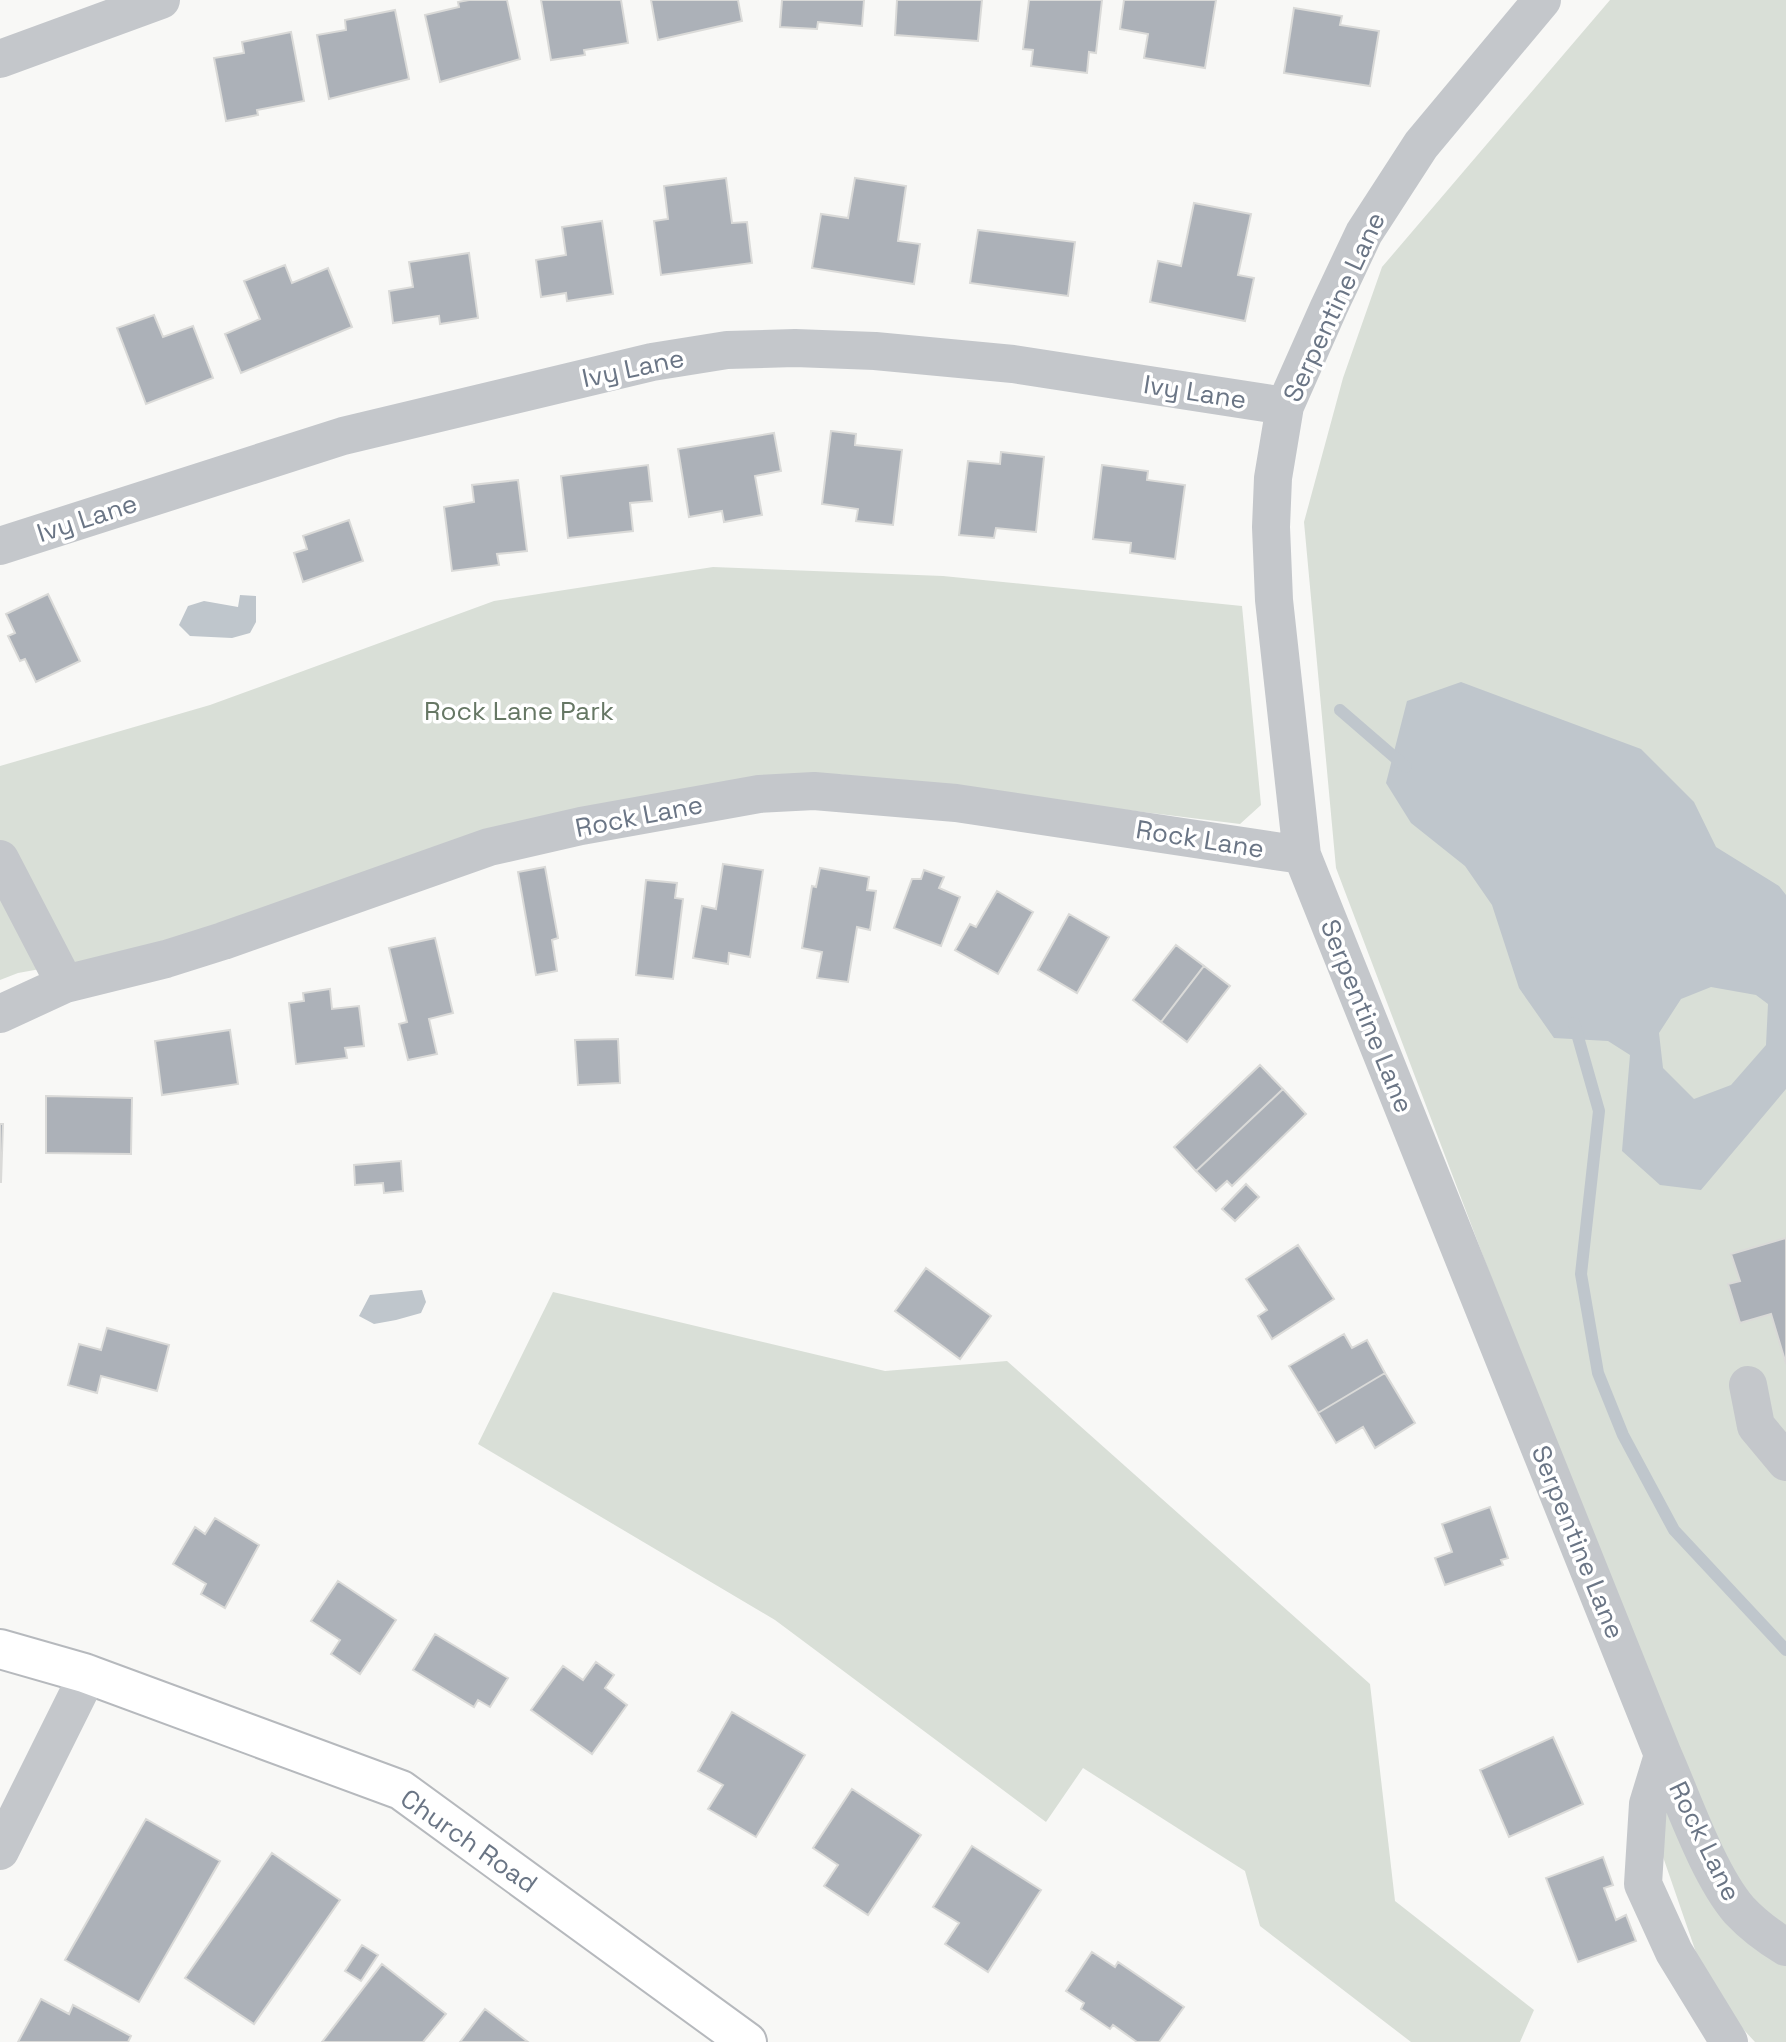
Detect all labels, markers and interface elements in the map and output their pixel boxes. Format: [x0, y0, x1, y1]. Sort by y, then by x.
street label: Serpentine Lane [1275, 207, 1393, 407]
street label: Ivy Lane [579, 341, 687, 395]
street label: Ivy Lane [1141, 367, 1249, 417]
street label: Ivy Lane [33, 486, 141, 550]
park label: Rock Lane Park [424, 694, 614, 728]
street label: Rock Lane [572, 787, 706, 845]
street label: Rock Lane [1134, 812, 1266, 866]
street label: Serpentine Lane [1313, 914, 1421, 1118]
street label: Serpentine Lane [1524, 1440, 1632, 1644]
street label: Rock Lane [1661, 1775, 1749, 1907]
street label: Church Road [394, 1781, 544, 1901]

